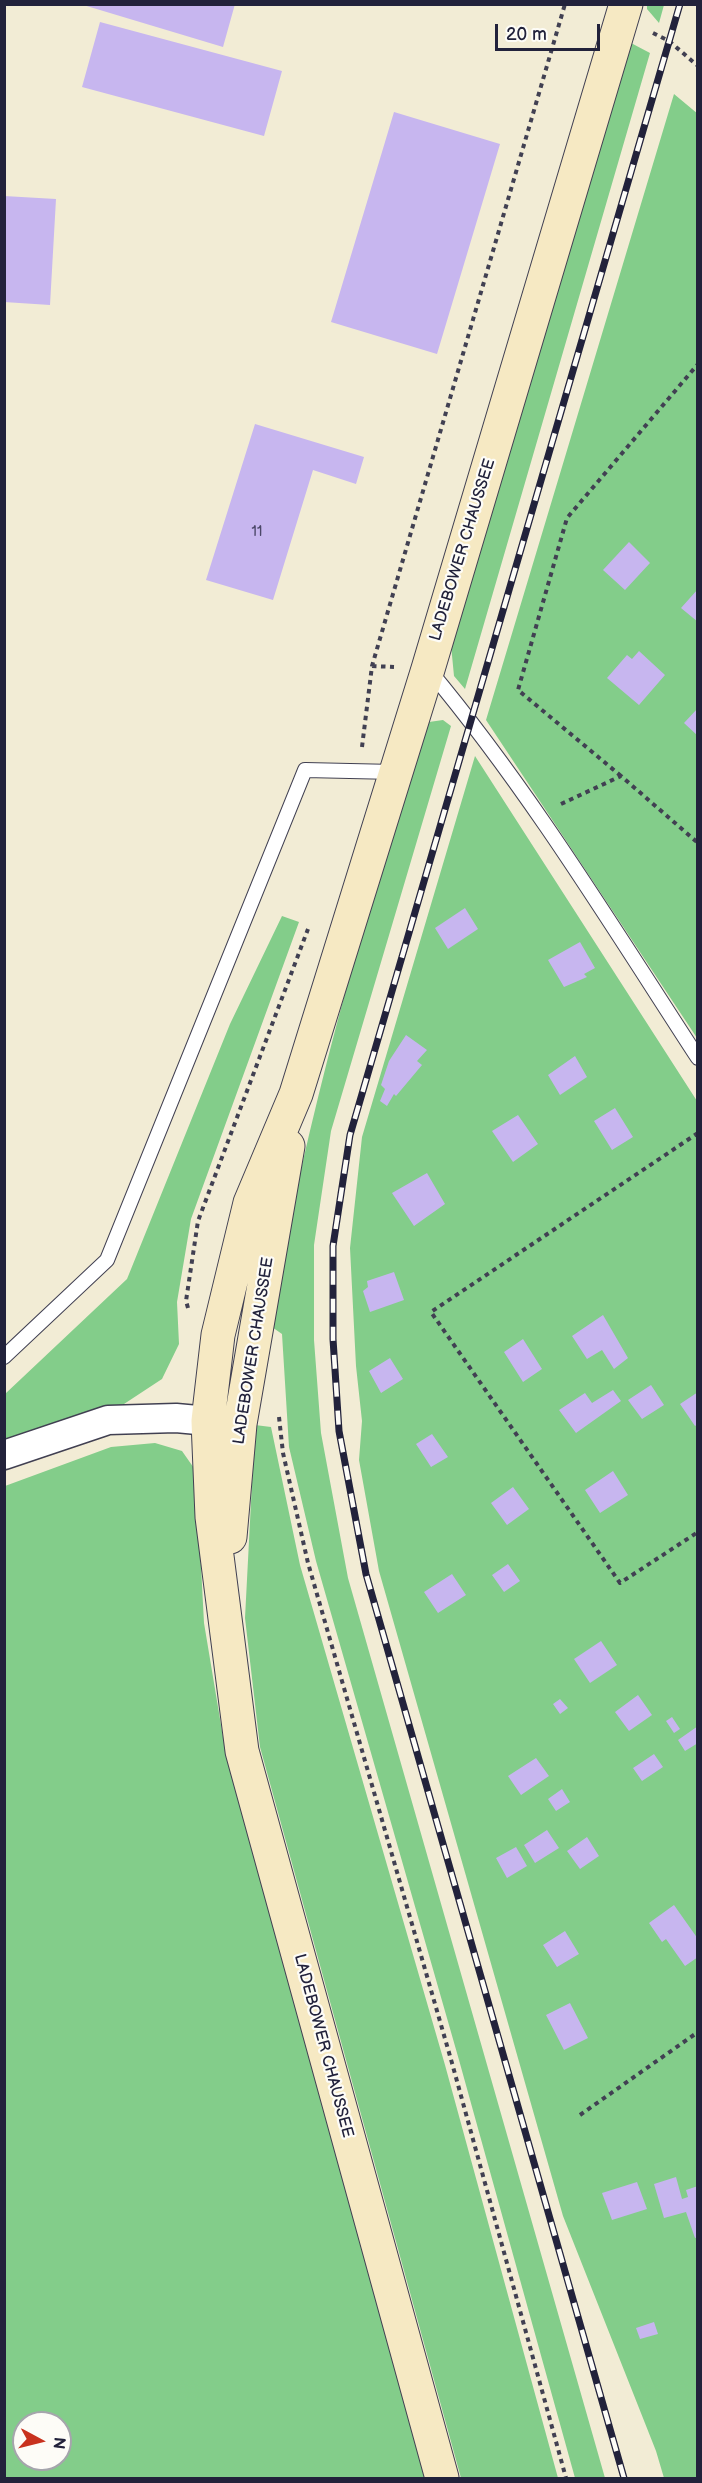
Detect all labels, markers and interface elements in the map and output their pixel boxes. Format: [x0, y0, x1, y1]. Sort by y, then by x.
scale bar [498, 12, 603, 50]
text: 20 m [506, 24, 547, 45]
street label: LADEBOWER CHAUSSEE [426, 457, 500, 643]
house number: 11 [252, 524, 262, 540]
street label: LADEBOWER CHAUSSEE [230, 1256, 278, 1446]
street label: LADEBOWER CHAUSSEE [289, 1952, 357, 2140]
north arrow [12, 2411, 72, 2471]
text: N [48, 2436, 69, 2450]

